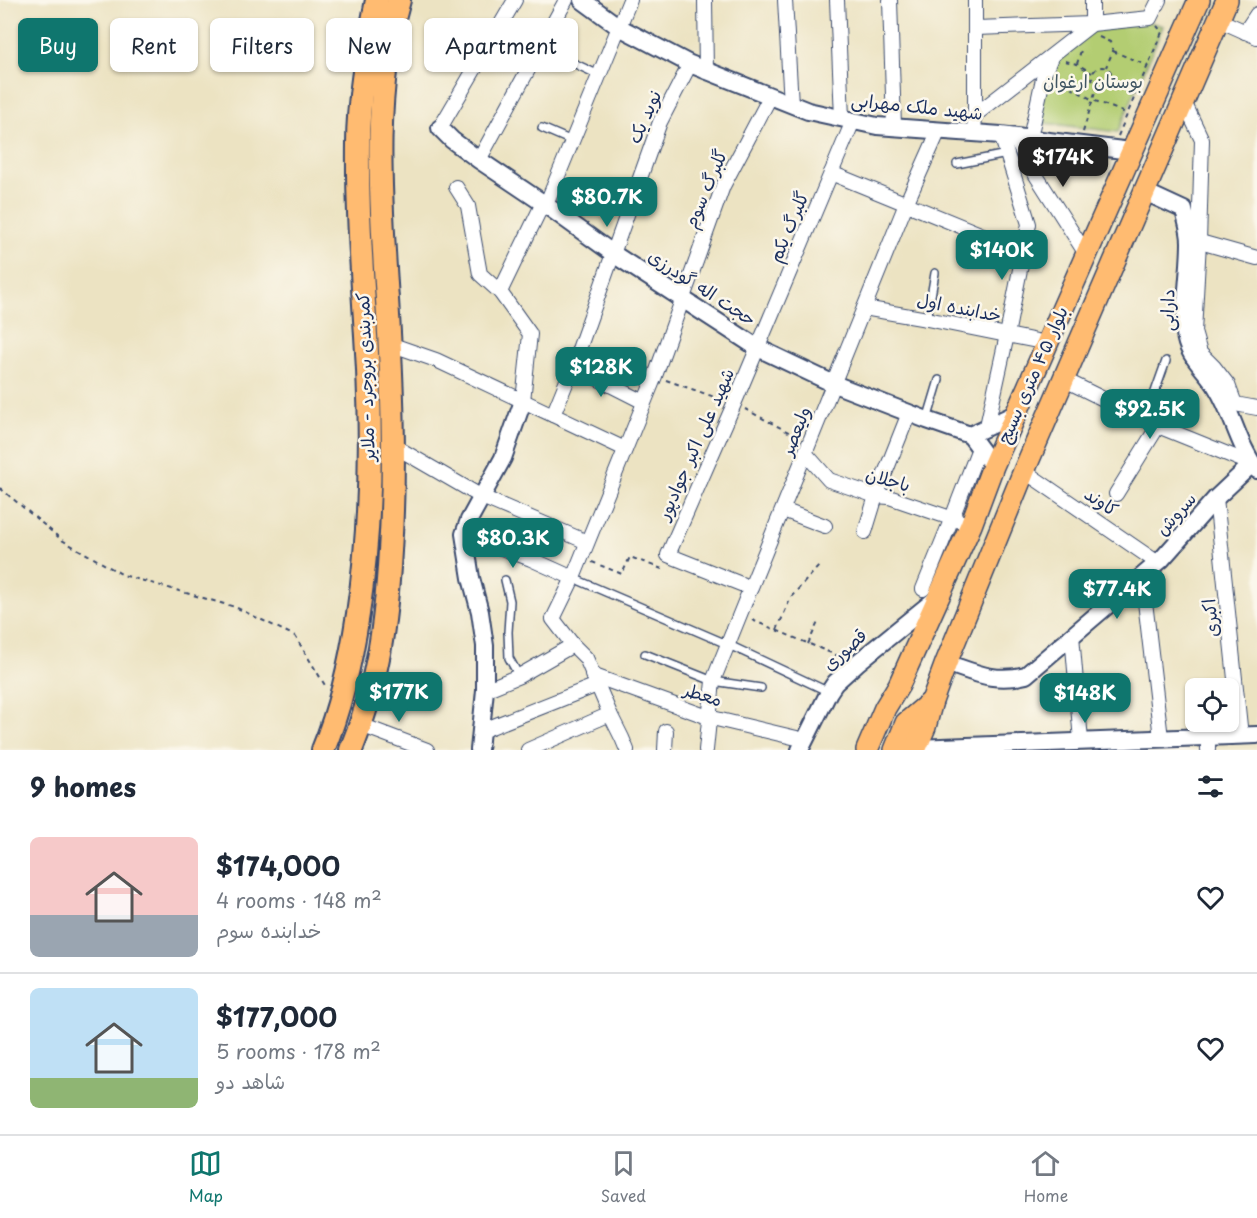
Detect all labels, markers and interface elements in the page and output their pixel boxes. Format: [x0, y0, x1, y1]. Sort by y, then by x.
chip: Buy [18, 18, 98, 72]
chip: Rent [110, 18, 198, 72]
chip: Filters [210, 18, 314, 72]
chip: New [326, 18, 412, 72]
chip: Apartment [424, 18, 578, 72]
park label: بوستان ارغوان [1043, 67, 1143, 94]
street label: نوید یک [620, 85, 667, 147]
street label: شهید ملک مهرابی [850, 85, 984, 126]
pin: $174K [1021, 137, 1105, 188]
text: $174K [1032, 141, 1094, 171]
street label: گلبرگ سوم [676, 144, 735, 233]
pin: $80.7K [558, 177, 656, 228]
text: $80.7K [571, 181, 643, 211]
street label: گلبرگ یکم [761, 186, 817, 267]
pin: $140K [960, 230, 1044, 281]
text: $140K [970, 234, 1034, 264]
street label: حجت اله گودرزی [643, 242, 762, 332]
street label: خدابنده اول [915, 285, 1004, 328]
street label: دارابی [1153, 289, 1180, 331]
street label: کمربندی بروجرد - ملایر [348, 292, 381, 464]
street label: بلوار ۴۵ متری بسیج [989, 301, 1074, 447]
pin: $128K [559, 347, 643, 398]
text: $128K [569, 351, 633, 381]
street label: شهید علی اکبر جوادپور [648, 363, 740, 525]
pin: $92.5K [1101, 389, 1199, 440]
text: $92.5K [1114, 393, 1186, 423]
street label: ولیعصر [772, 402, 817, 461]
street label: باجلان [863, 459, 914, 498]
street label: کاوند [1079, 479, 1125, 522]
street label: سروش [1148, 485, 1202, 541]
pin: $80.3K [464, 518, 562, 569]
text: $80.3K [476, 522, 550, 552]
pin: $77.4K [1068, 569, 1166, 620]
text: $77.4K [1083, 573, 1151, 603]
street label: اکبری [1194, 598, 1225, 639]
street label: قصوری [816, 621, 872, 676]
pin: $177K [357, 672, 441, 723]
pin: $148K [1043, 673, 1127, 724]
street label: معطر [679, 674, 726, 712]
text: $177K [369, 676, 429, 706]
text: $148K [1054, 677, 1116, 707]
map controls [1185, 678, 1239, 732]
button: locate [1185, 678, 1239, 732]
text: 9 homes [30, 767, 136, 806]
icon: filters [1194, 770, 1227, 803]
text: $174,000 [216, 846, 340, 885]
icon: home [78, 861, 150, 933]
icon: heart [1194, 881, 1227, 914]
text: 4 rooms · 148 m² [216, 885, 382, 915]
text: خدابنده سوم [216, 915, 321, 945]
text: $177,000 [216, 997, 337, 1036]
icon: home [78, 1012, 150, 1084]
icon: heart [1194, 1032, 1227, 1065]
text: 5 rooms · 178 m² [216, 1036, 381, 1066]
text: شاهد دو [216, 1066, 285, 1096]
tab: Map [189, 1147, 223, 1207]
tab: Saved [601, 1147, 646, 1207]
tab: Home [1024, 1147, 1068, 1207]

